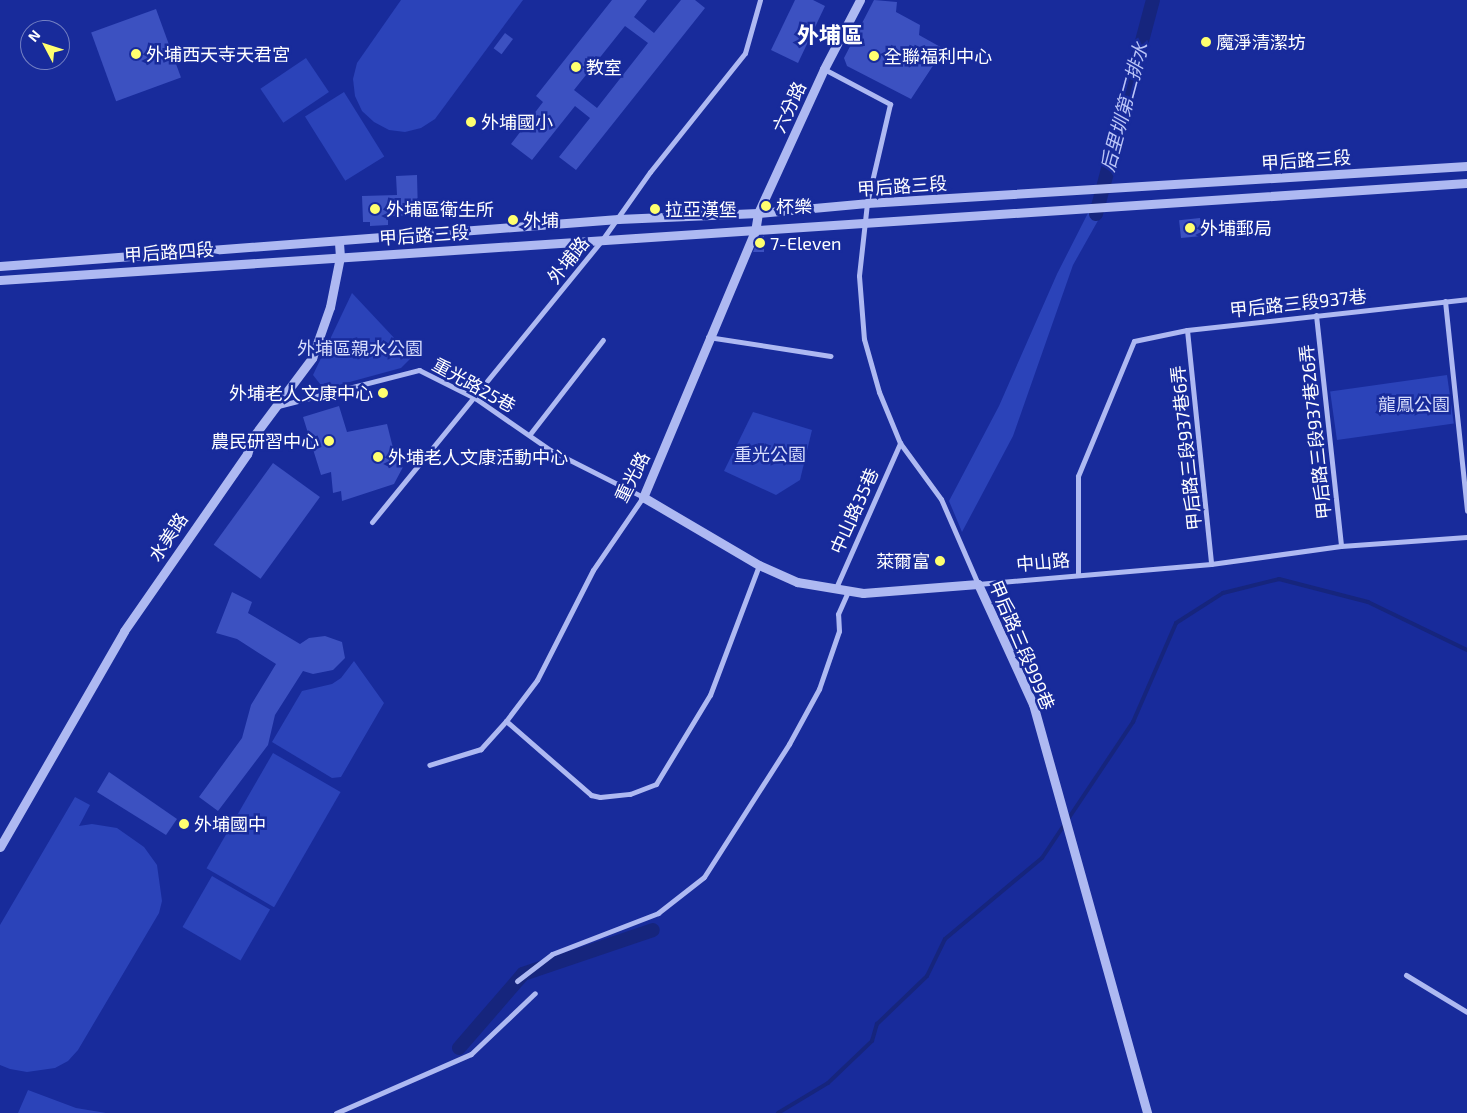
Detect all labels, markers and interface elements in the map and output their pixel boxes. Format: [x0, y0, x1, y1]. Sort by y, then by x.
north arrow [20, 20, 70, 70]
district label: 外埔區 [797, 22, 863, 48]
text: N [24, 26, 44, 45]
place label: 魔淨清潔坊 [1216, 31, 1306, 53]
marker: 魔淨清潔坊 [1200, 36, 1212, 48]
water label: 后里圳第二排水 [1096, 40, 1152, 174]
place label: 外埔西天寺天君宮 [146, 43, 290, 65]
place label: 全聯福利中心 [884, 45, 992, 67]
marker: 外埔西天寺天君宮 [130, 48, 142, 60]
marker: 全聯福利中心 [868, 50, 880, 62]
place label: 教室 [586, 56, 622, 78]
marker: 教室 [570, 61, 582, 73]
street label: 六分路 [768, 78, 810, 136]
place label: 外埔國小 [481, 111, 553, 133]
marker: 外埔國小 [465, 116, 477, 128]
street label: 甲后路三段 [1260, 146, 1352, 174]
street label: 甲后路三段 [856, 172, 948, 200]
place label: 杯樂 [776, 195, 812, 217]
place label: 外埔區衛生所 [386, 198, 494, 220]
place label: 拉亞漢堡 [665, 198, 737, 220]
marker: 杯樂 [760, 200, 772, 212]
marker: 外埔區衛生所 [368, 202, 382, 216]
marker: 拉亞漢堡 [649, 203, 661, 215]
place label: 外埔 [523, 209, 559, 231]
marker: 外埔 [507, 214, 519, 226]
place label: 外埔郵局 [1200, 217, 1272, 239]
street label: 甲后路三段 [378, 221, 470, 249]
marker: 外埔郵局 [1184, 222, 1196, 234]
street label: 外埔路 [543, 232, 593, 288]
place label: 7-Eleven [770, 232, 842, 254]
marker: 7-Eleven [754, 237, 766, 249]
street label: 甲后路四段 [123, 238, 215, 266]
street label: 甲后路三段937巷 [1228, 285, 1368, 321]
park label: 外埔區親水公園 [297, 337, 423, 359]
street label: 甲后路三段937巷26弄 [1295, 343, 1335, 521]
street label: 重光路25巷 [429, 353, 519, 417]
street label: 甲后路三段937巷6弄 [1167, 364, 1205, 532]
place label: 外埔老人文康中心 [229, 382, 373, 404]
marker: 外埔老人文康中心 [377, 387, 389, 399]
park label: 龍鳳公園 [1378, 393, 1450, 415]
place label: 農民研習中心 [211, 430, 319, 452]
marker: 農民研習中心 [323, 435, 335, 447]
park label: 重光公園 [734, 443, 806, 465]
place label: 外埔老人文康活動中心 [388, 446, 568, 468]
street label: 重光路 [610, 448, 654, 506]
marker: 外埔老人文康活動中心 [372, 451, 384, 463]
street label: 中山路35巷 [825, 465, 883, 557]
street label: 水美路 [144, 509, 192, 565]
street label: 中山路 [1015, 549, 1071, 575]
place label: 萊爾富 [876, 550, 930, 572]
marker: 萊爾富 [934, 555, 946, 567]
street label: 甲后路三段999巷 [985, 577, 1059, 713]
place label: 外埔國中 [194, 813, 266, 835]
marker: 外埔國中 [178, 818, 190, 830]

